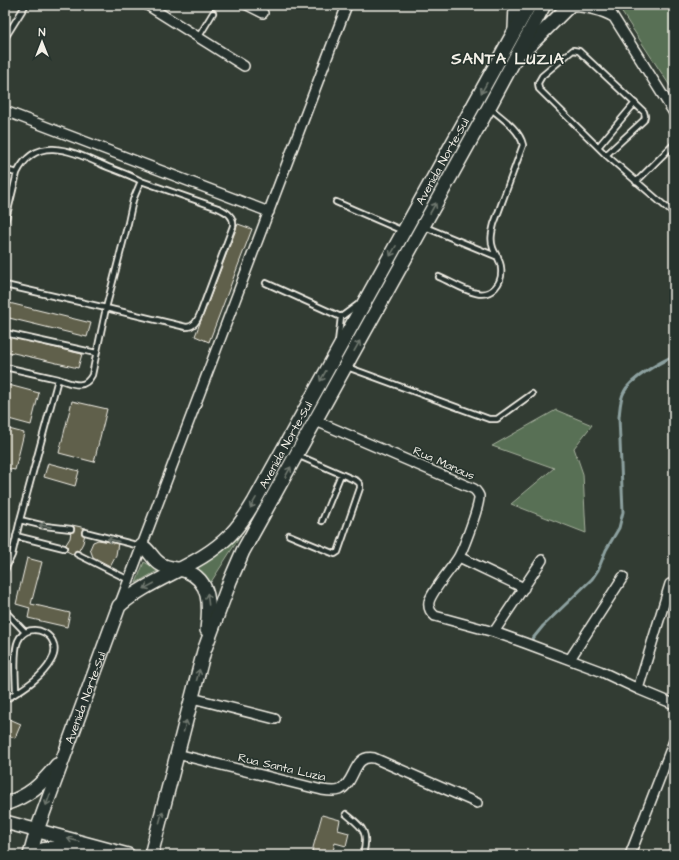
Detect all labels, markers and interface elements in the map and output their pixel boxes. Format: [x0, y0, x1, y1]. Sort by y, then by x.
north arrow [22, 22, 62, 62]
text: N [39, 25, 46, 40]
district label: SANTA LUZIA [450, 48, 565, 70]
one-way arrow [479, 82, 487, 94]
street label: Avenida Norte-Sul [412, 115, 474, 208]
one-way arrow [430, 202, 438, 214]
one-way arrow [389, 245, 397, 257]
one-way arrow [353, 340, 361, 352]
one-way arrow [318, 370, 326, 382]
street label: Avenida Norte-Sul [255, 398, 317, 492]
street label: Rua Manaus [410, 442, 477, 485]
one-way arrow [284, 466, 292, 478]
one-way arrow [249, 497, 257, 509]
one-way arrow [39, 522, 52, 530]
one-way arrow [107, 535, 120, 543]
one-way arrow [143, 583, 155, 590]
one-way arrow [204, 593, 211, 606]
street label: Avenida Norte-Sul [61, 649, 111, 746]
one-way arrow [195, 669, 202, 682]
one-way arrow [181, 720, 189, 733]
street label: Rua Santa Luzia [236, 749, 327, 786]
one-way arrow [44, 794, 51, 807]
one-way arrow [158, 811, 165, 824]
one-way arrow [67, 836, 80, 843]

